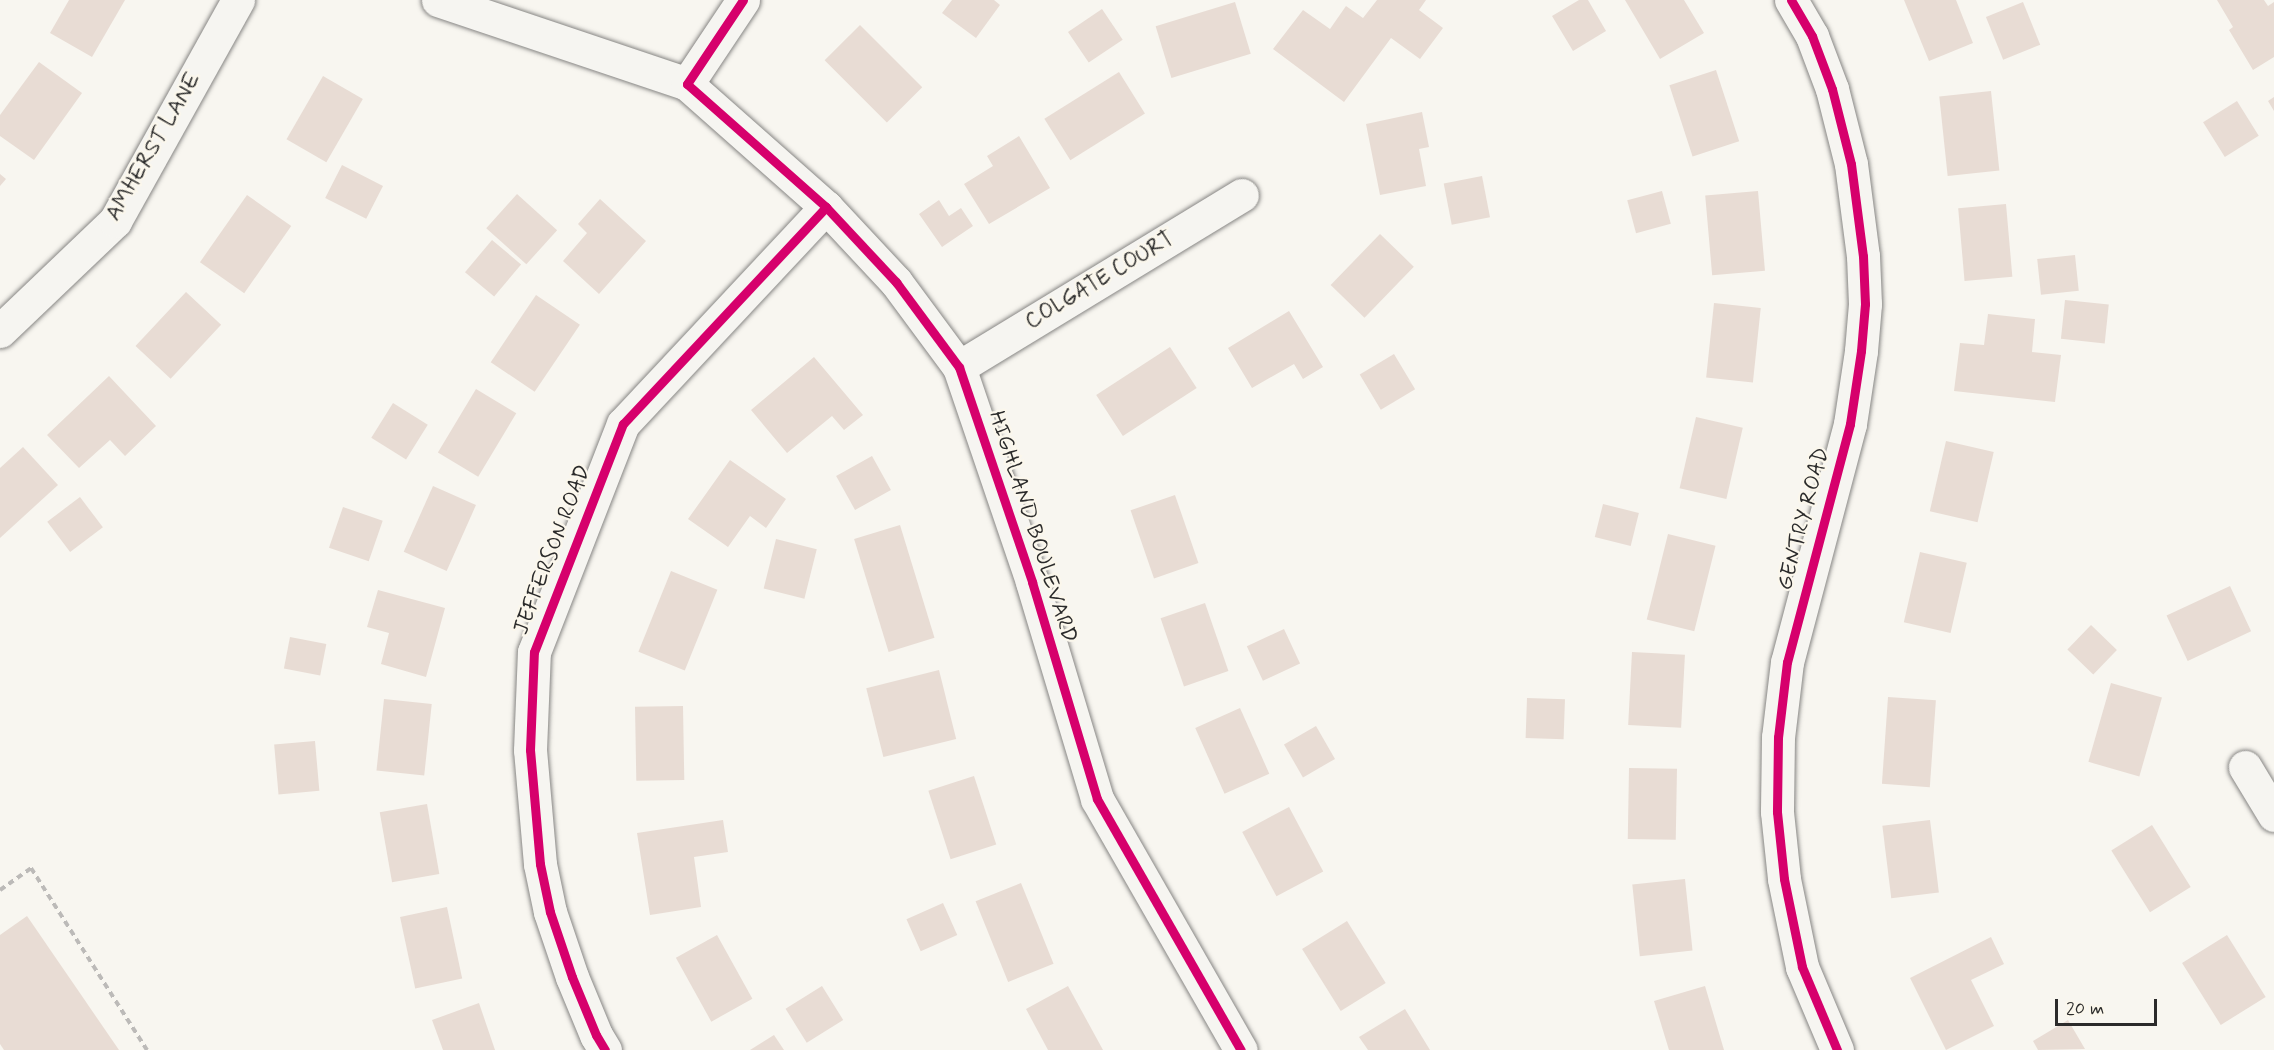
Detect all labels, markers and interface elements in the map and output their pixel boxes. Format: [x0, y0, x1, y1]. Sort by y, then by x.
street label: AMHERST LANE [101, 68, 207, 226]
street label: COLGATE COURT [1020, 225, 1180, 337]
street label: HIGHLAND BOULEVARD [982, 408, 1082, 646]
street label: GENTRY ROAD [1773, 446, 1835, 592]
street label: JEFFERSON ROAD [509, 462, 597, 638]
scale bar [2058, 987, 2160, 1025]
text: 20 m [2066, 997, 2104, 1021]

